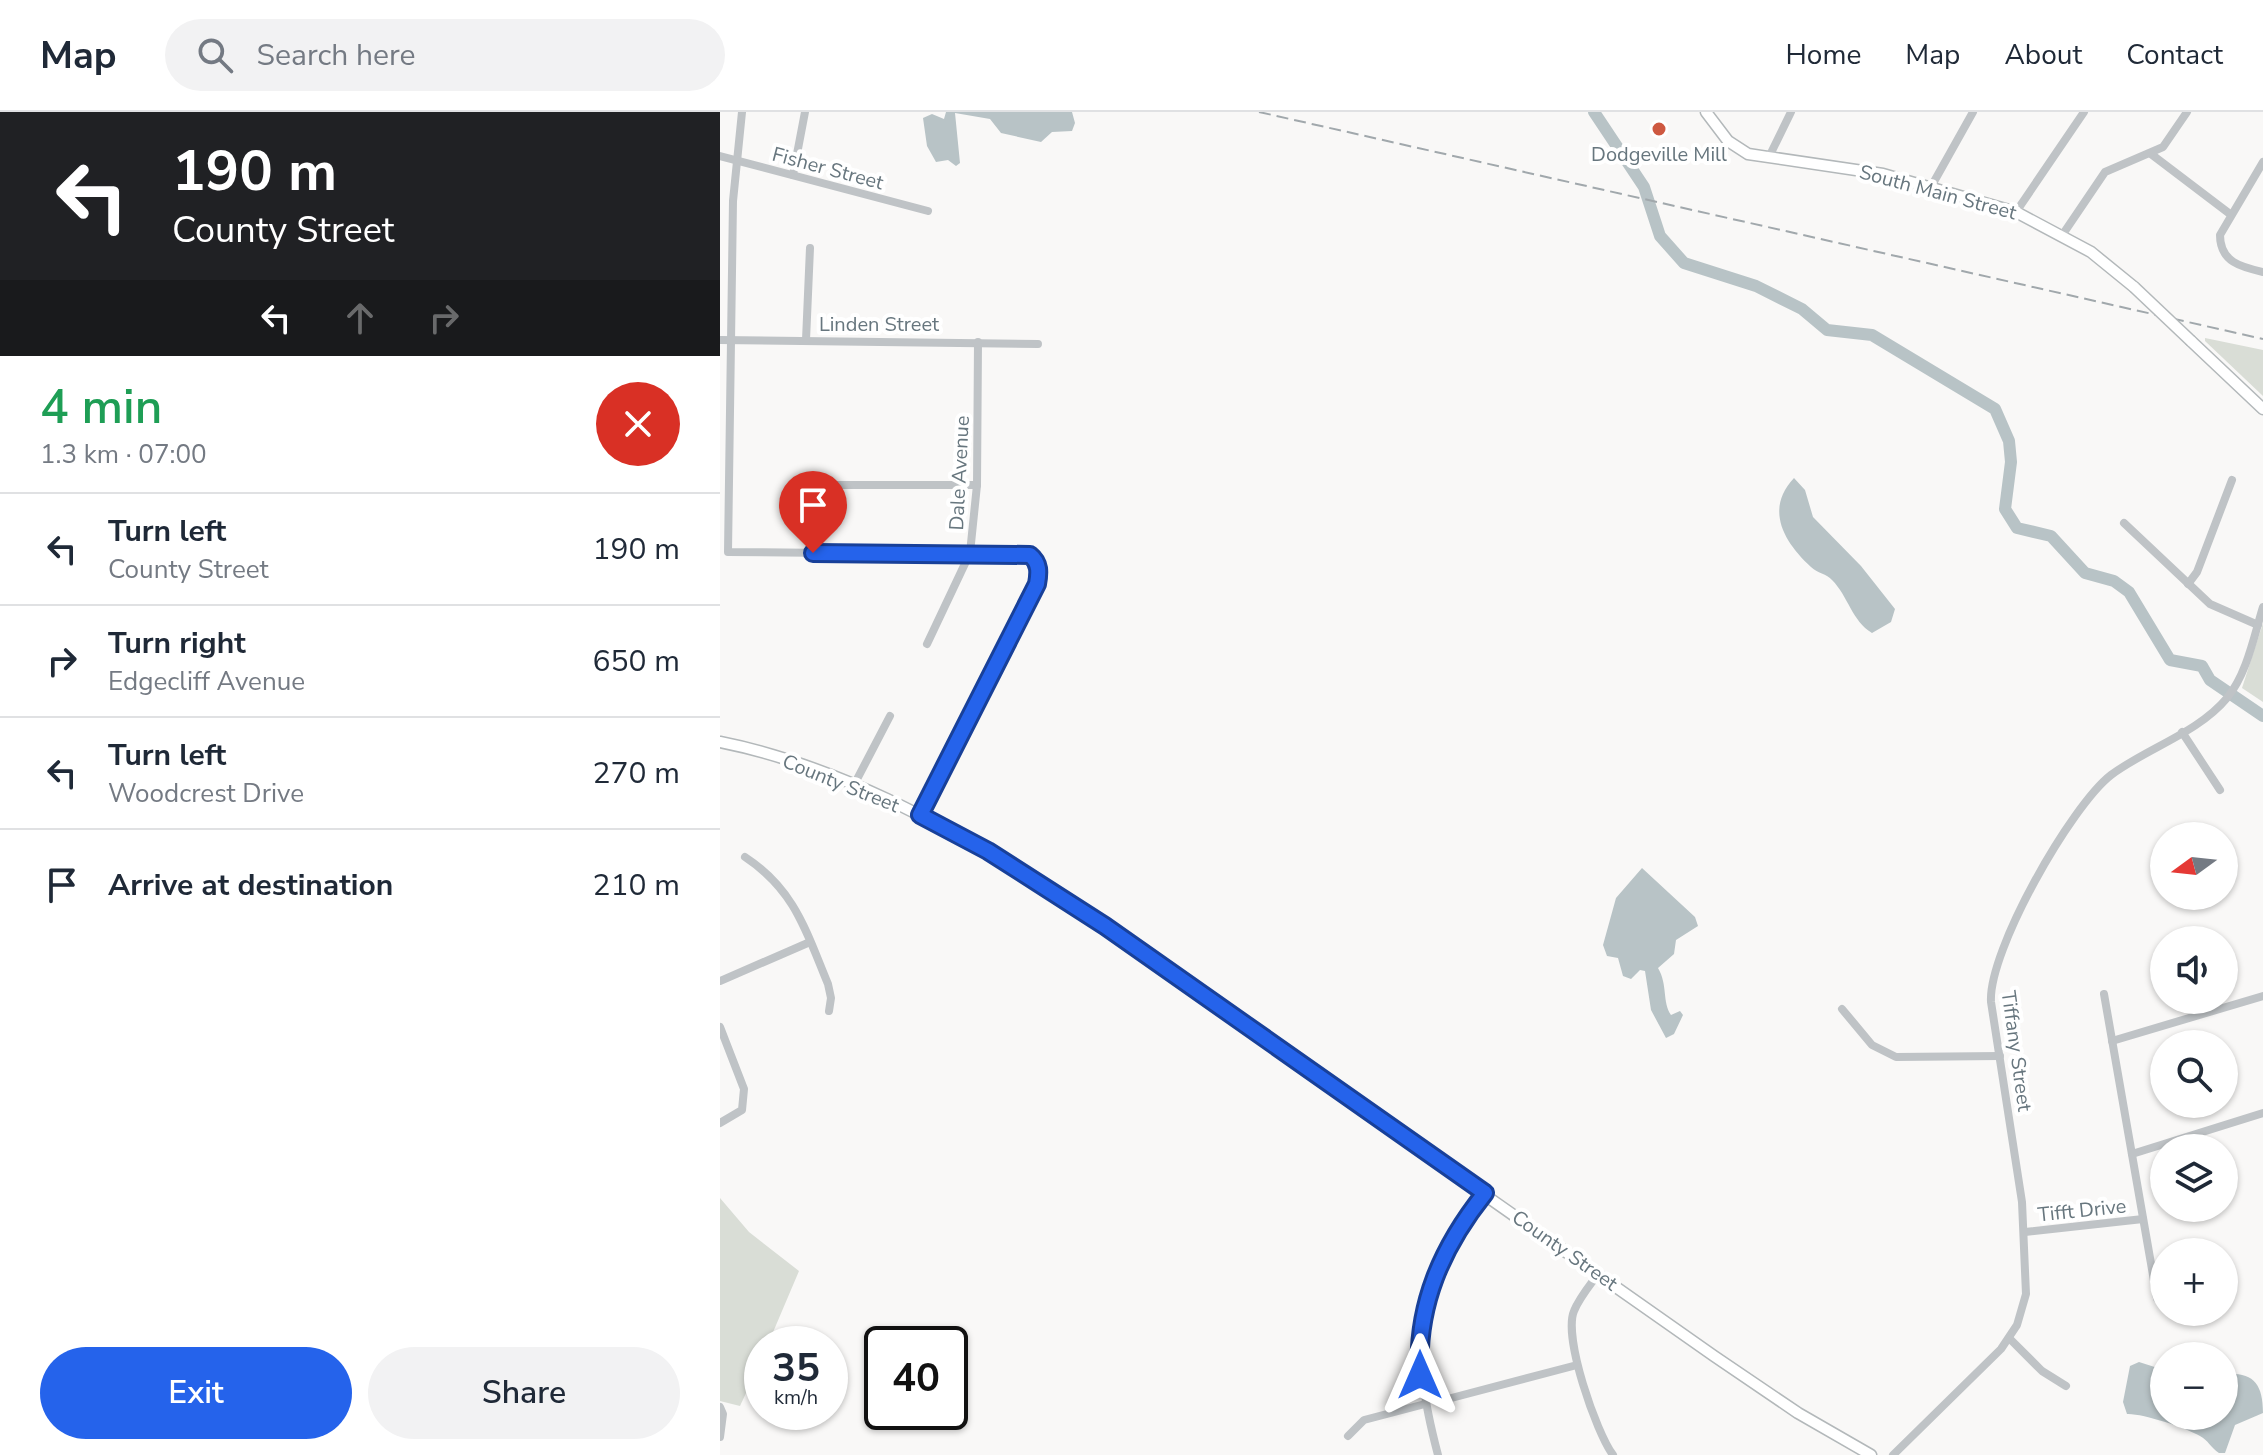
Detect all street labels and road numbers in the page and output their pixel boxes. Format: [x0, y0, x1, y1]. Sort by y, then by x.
street label: Fisher Street [769, 141, 887, 197]
street label: South Main Street [1856, 159, 2020, 227]
street label: Linden Street [819, 311, 940, 338]
street label: Dale Avenue [943, 415, 976, 531]
street label: County Street [778, 748, 904, 820]
street label: Tiffany Street [1995, 989, 2038, 1114]
street label: Tifft Drive [2036, 1192, 2128, 1229]
street label: County Street [1506, 1204, 1624, 1297]

